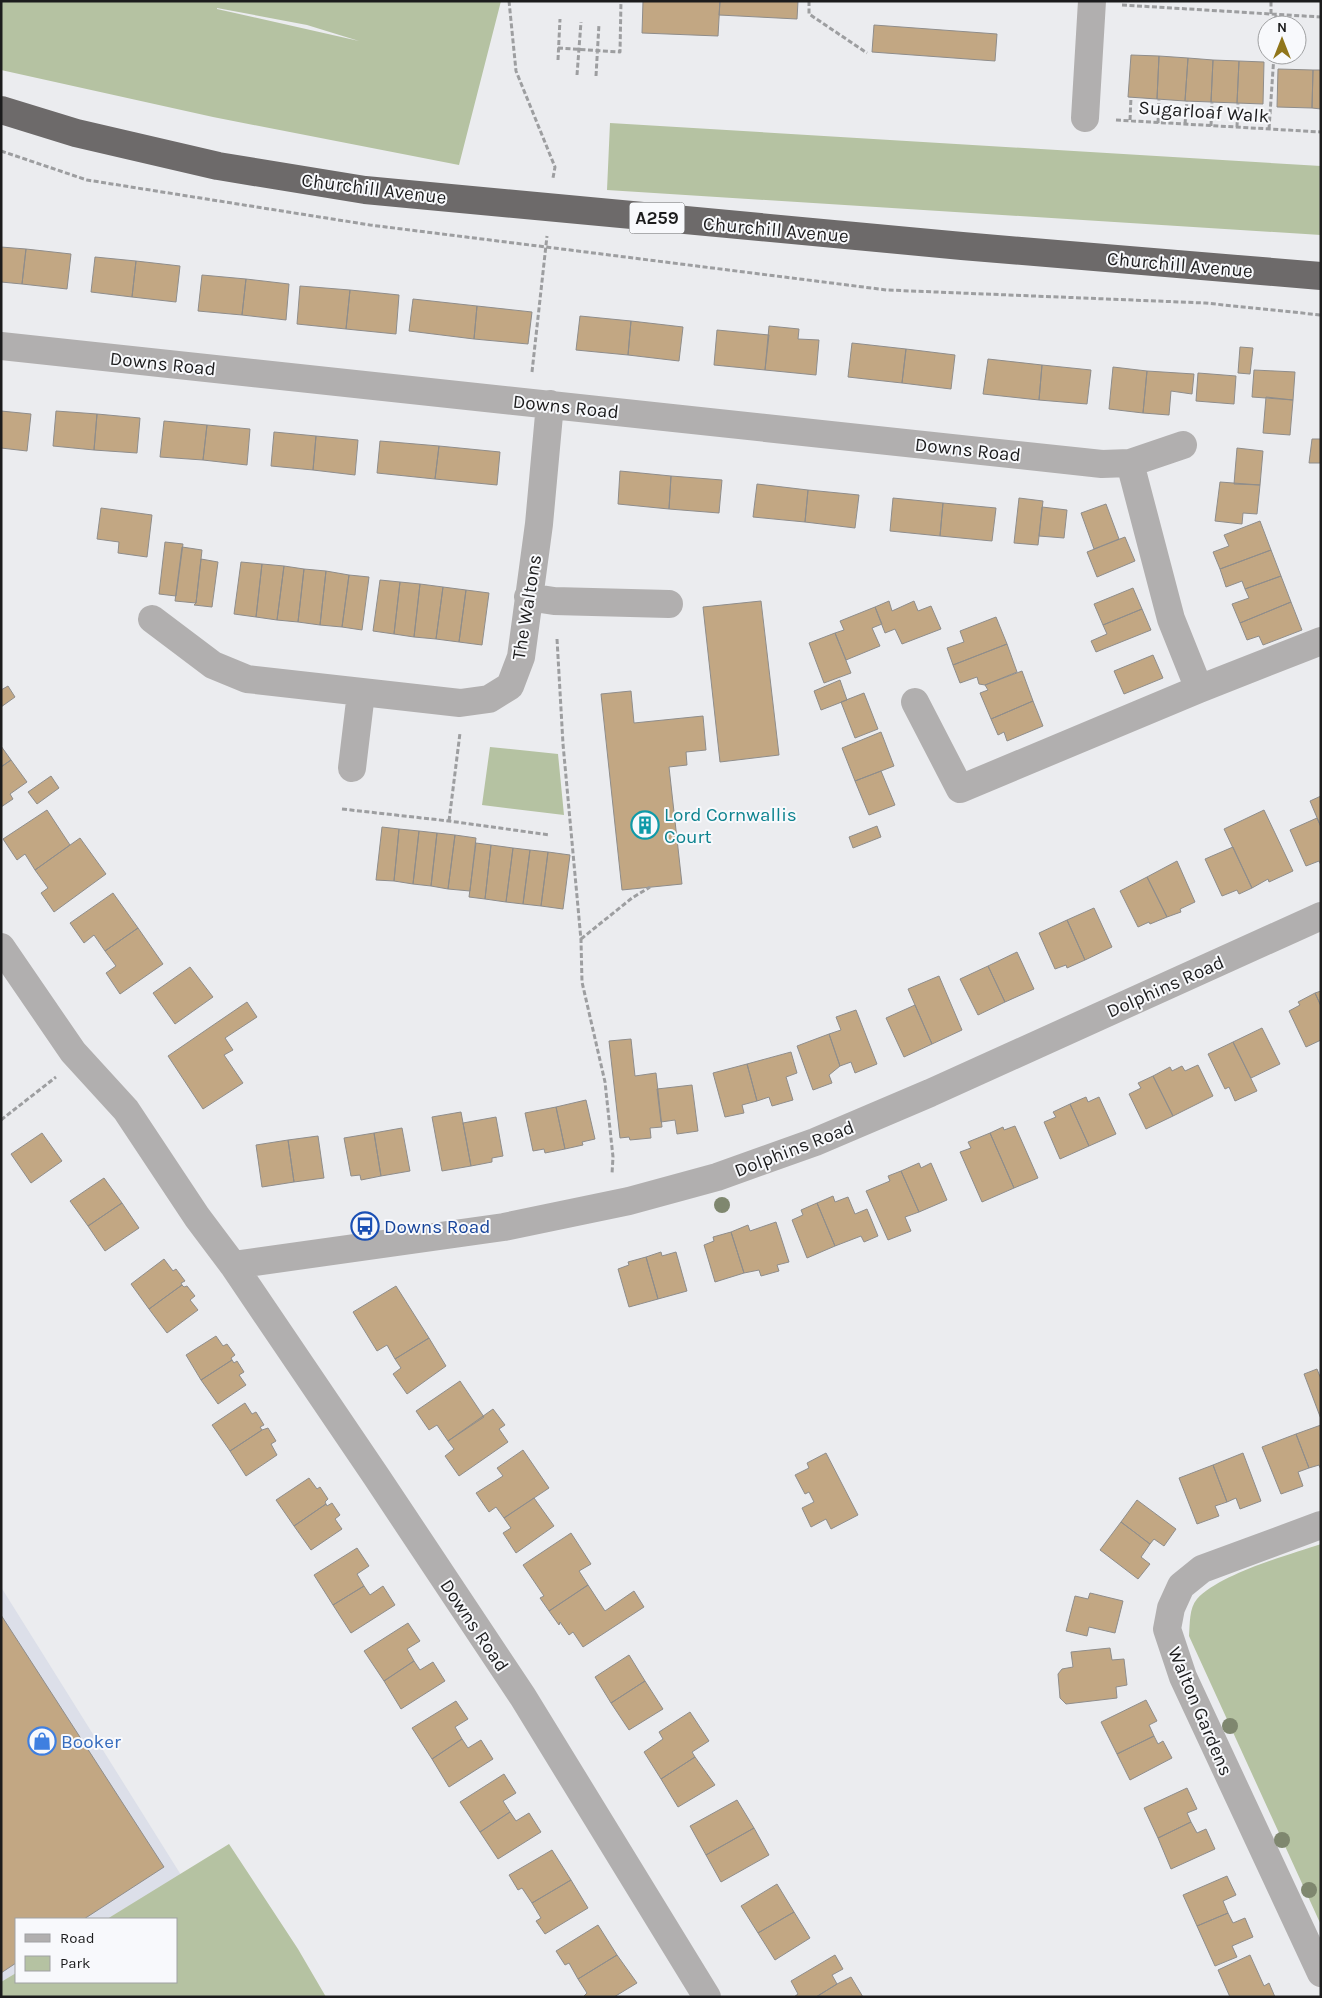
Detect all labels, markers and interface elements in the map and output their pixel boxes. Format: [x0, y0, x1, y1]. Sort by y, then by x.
north arrow [1257, 15, 1307, 65]
text: N [1277, 19, 1287, 36]
street label: Sugarloaf Walk [1138, 96, 1270, 128]
street label: Churchill Avenue [300, 169, 448, 209]
road number: A259 [630, 202, 684, 234]
street label: Churchill Avenue [702, 213, 850, 247]
street label: Churchill Avenue [1106, 248, 1254, 282]
street label: Downs Road [109, 347, 217, 380]
street label: Downs Road [512, 390, 620, 423]
street label: Downs Road [914, 433, 1022, 466]
street label: The Waltons [508, 553, 546, 661]
place label: Lord Cornwallis Court [664, 804, 797, 848]
building icon: Lord Cornwallis Court [630, 810, 660, 840]
street label: Dolphins Road [1103, 951, 1228, 1023]
street label: Dolphins Road [732, 1116, 857, 1182]
bus stop icon: Downs Road [350, 1211, 380, 1241]
place label: Downs Road [384, 1216, 490, 1238]
street label: Downs Road [435, 1575, 513, 1676]
street label: Walton Gardens [1163, 1644, 1237, 1779]
shop icon: Booker [27, 1726, 57, 1756]
place label: Booker [61, 1731, 121, 1753]
legend [15, 1918, 178, 1983]
text: Road [60, 1929, 95, 1947]
text: Park [60, 1954, 90, 1972]

